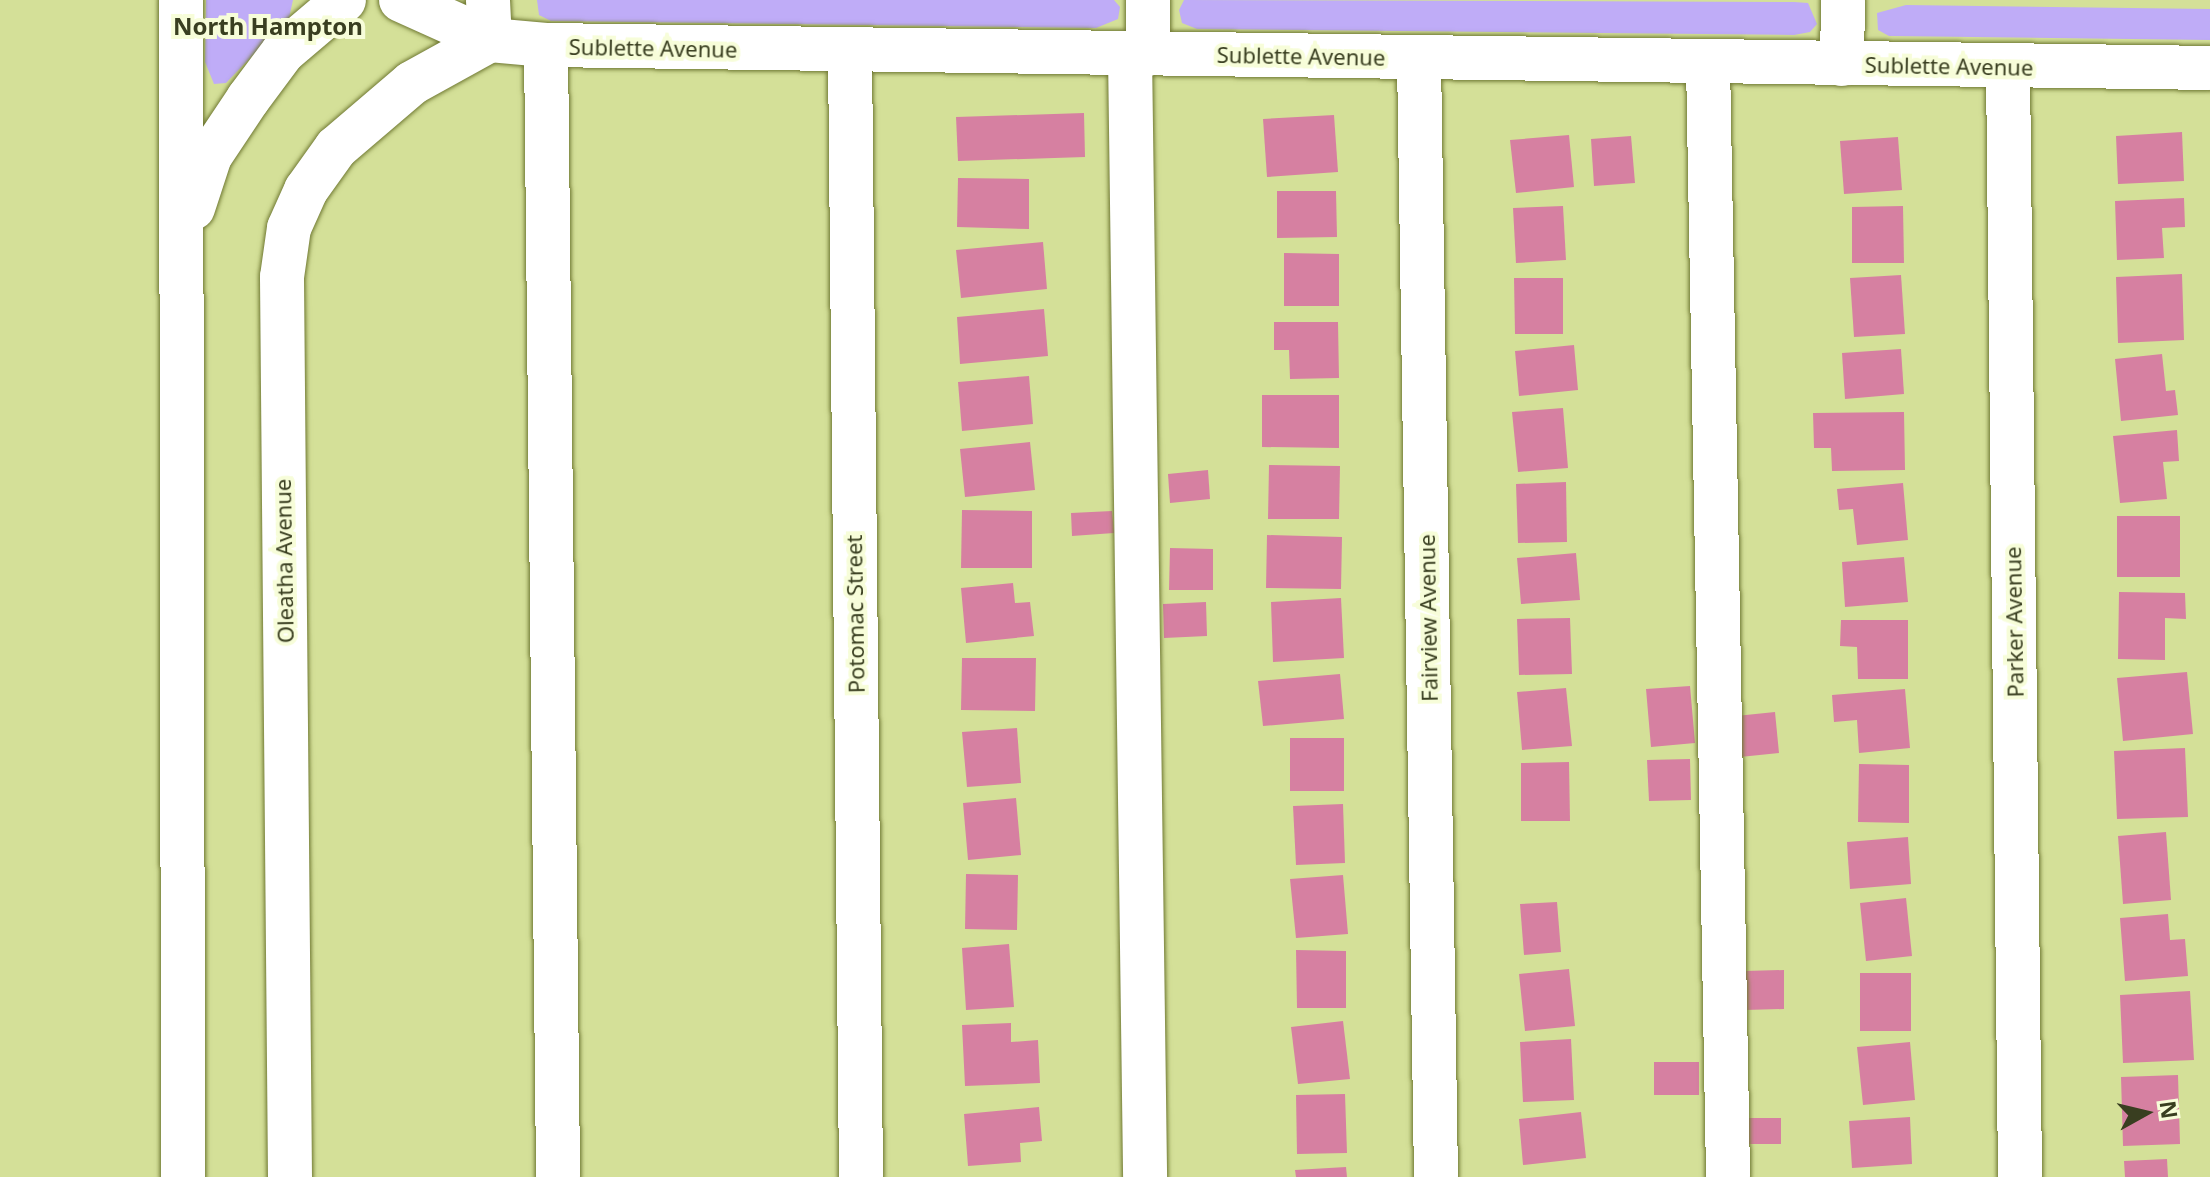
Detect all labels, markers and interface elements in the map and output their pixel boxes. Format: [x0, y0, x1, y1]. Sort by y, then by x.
district label: North Hampton [173, 12, 363, 40]
street label: Sublette Avenue [569, 33, 737, 63]
street label: Sublette Avenue [1217, 41, 1385, 71]
street label: Sublette Avenue [1865, 51, 2033, 81]
street label: Oleatha Avenue [269, 479, 299, 643]
street label: Fairview Avenue [1413, 534, 1443, 702]
street label: Potomac Street [840, 535, 870, 693]
street label: Parker Avenue [1999, 546, 2029, 698]
north arrow [2106, 1073, 2186, 1153]
text: N [2154, 1099, 2186, 1121]

